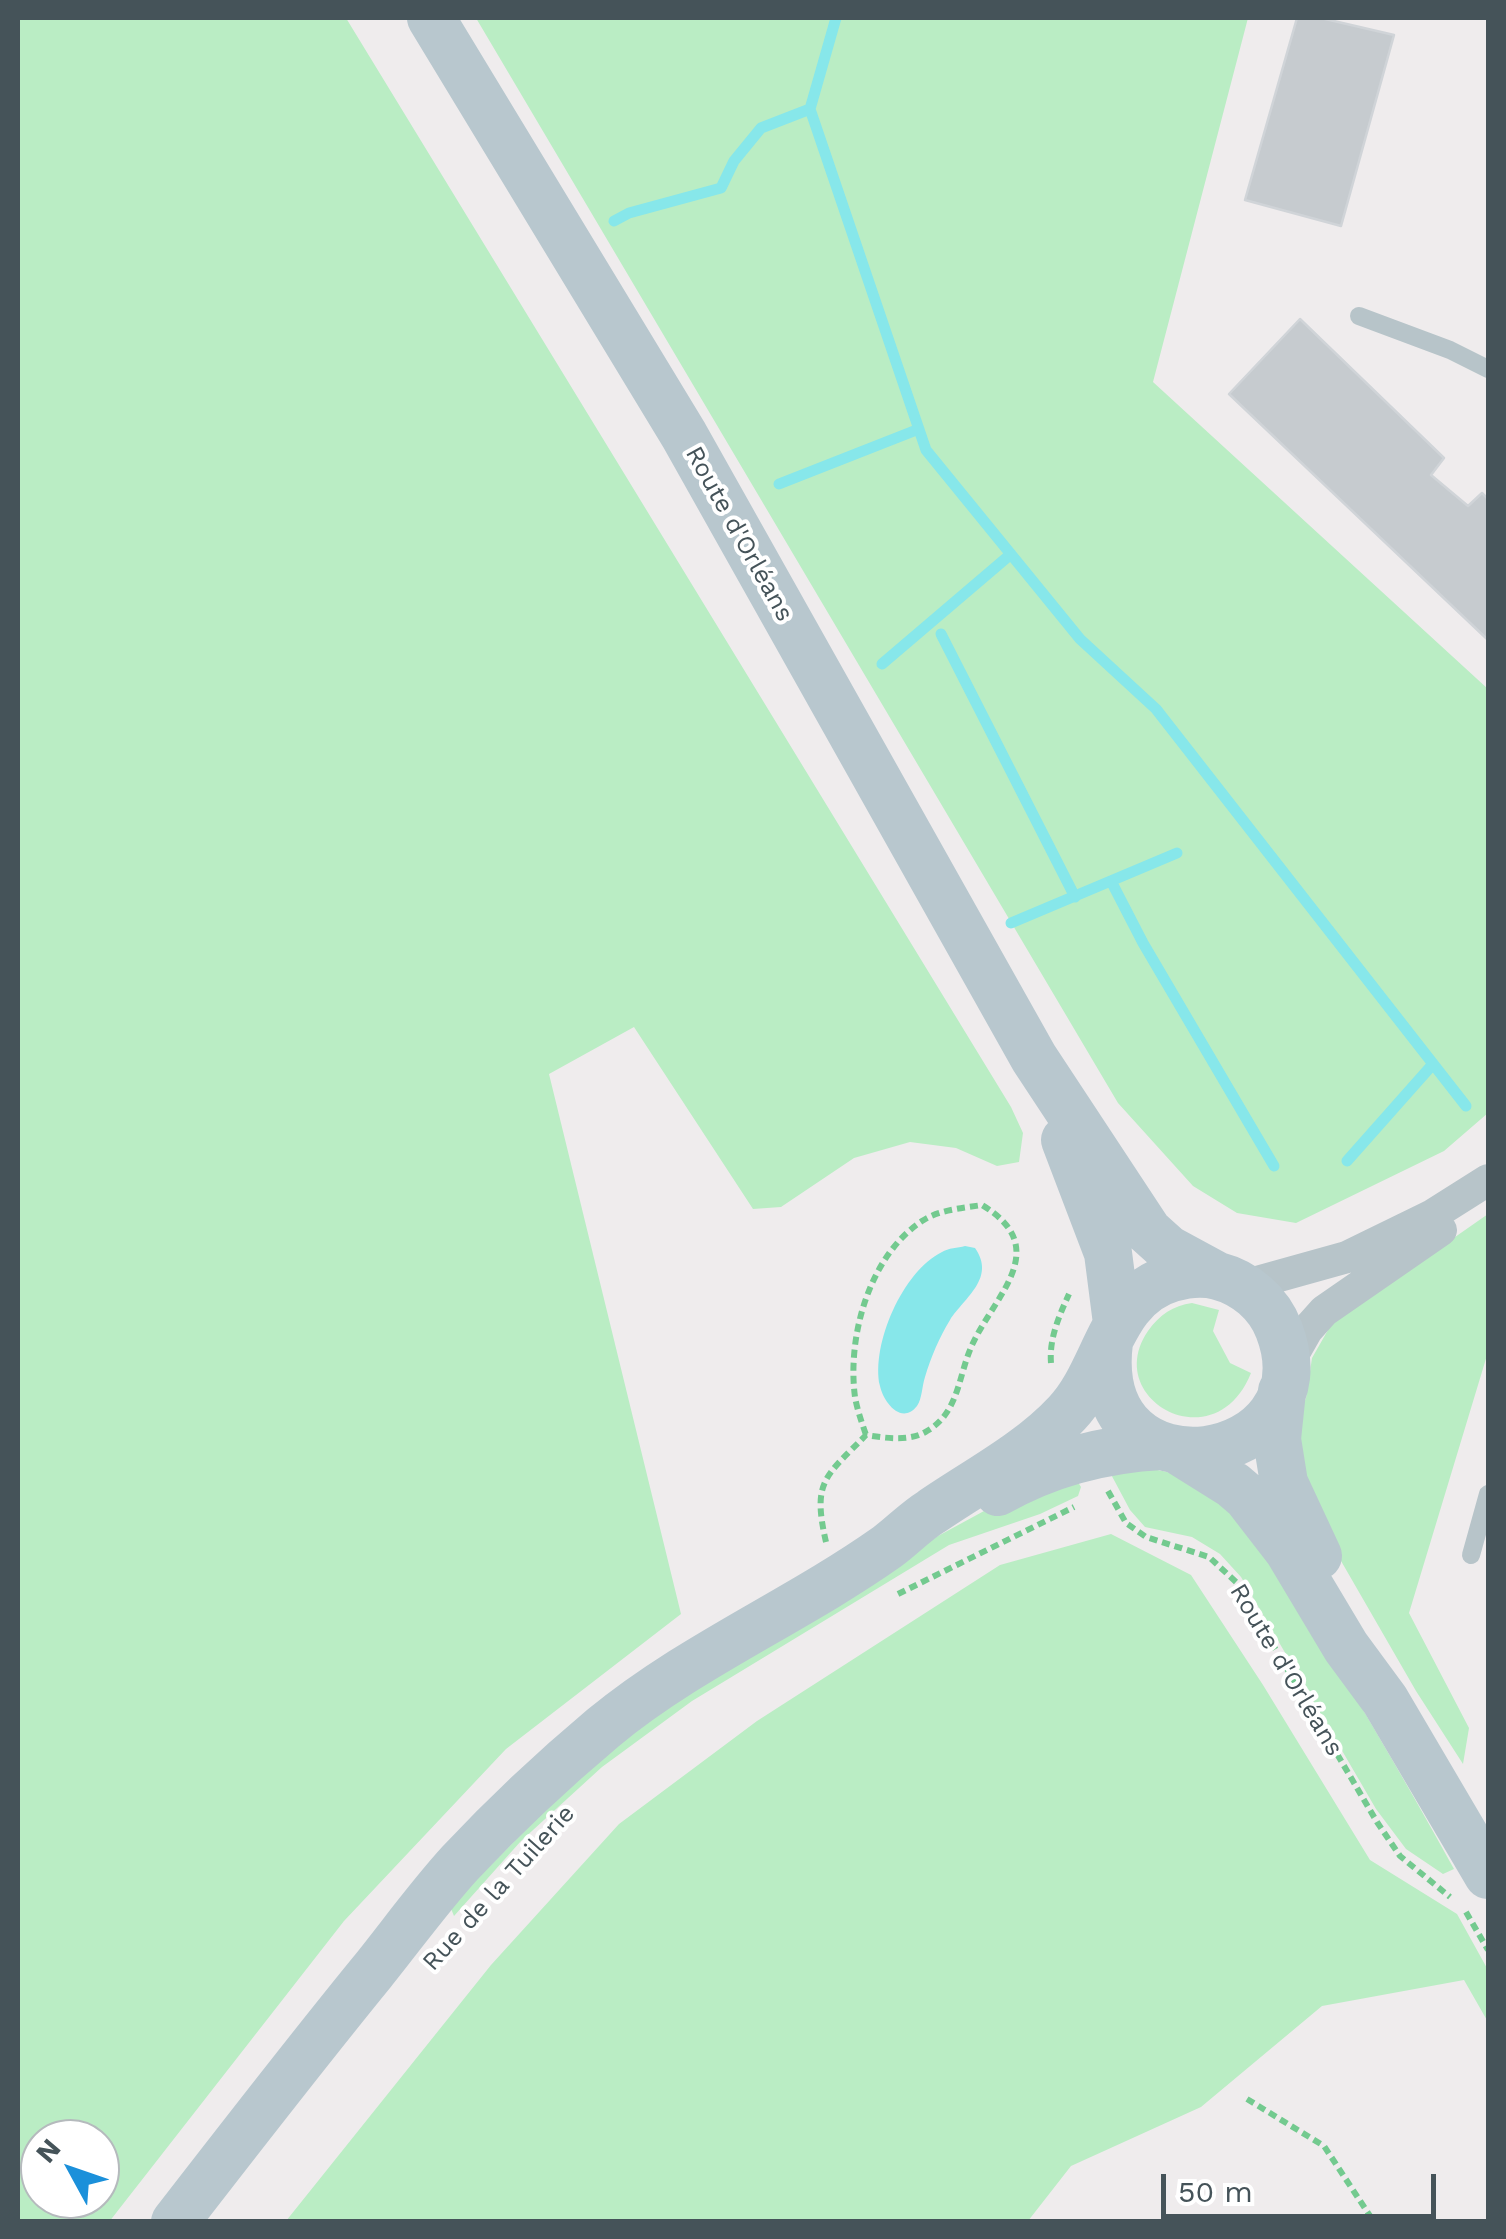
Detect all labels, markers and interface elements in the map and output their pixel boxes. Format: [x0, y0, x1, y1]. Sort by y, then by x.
street label: Route d'Orléans [679, 441, 799, 627]
street label: Route d'Orléans [1223, 1579, 1349, 1761]
street label: Rue de la Tuilerie [417, 1799, 581, 1977]
north arrow [20, 2119, 120, 2219]
text: N [29, 2132, 67, 2169]
scale bar [1166, 2154, 1441, 2216]
text: 50 m [1178, 2174, 1253, 2209]

